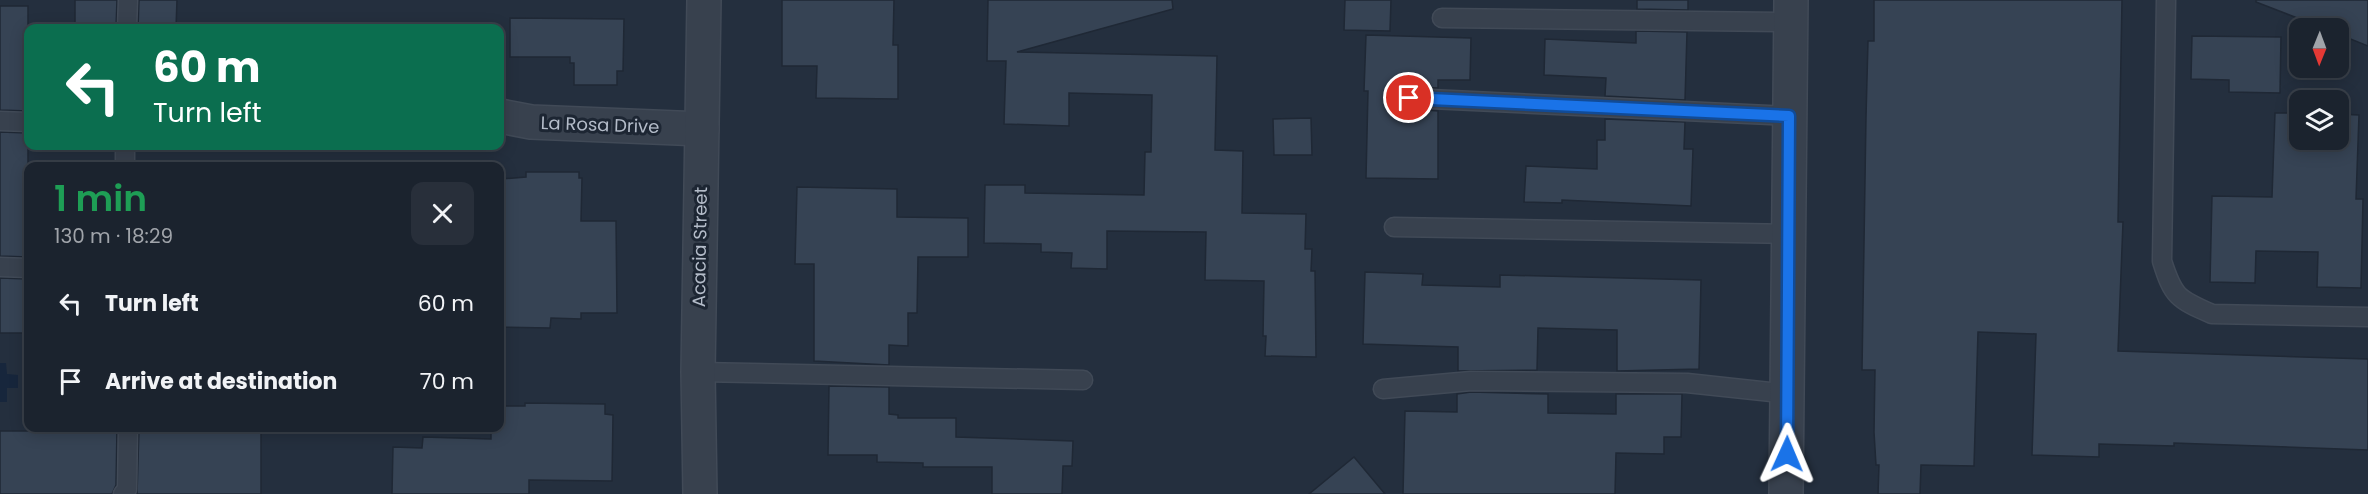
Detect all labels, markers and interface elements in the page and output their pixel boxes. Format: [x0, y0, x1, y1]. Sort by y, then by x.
north arrow [2289, 18, 2349, 78]
map controls [2289, 18, 2349, 150]
text: 60 m [153, 38, 261, 97]
icon: left [54, 48, 132, 126]
pin [1383, 72, 1434, 123]
icon: arrive [1392, 81, 1425, 114]
button: layers [2289, 90, 2349, 150]
text: Turn left [153, 94, 262, 131]
street label: La Rosa Drive [540, 110, 660, 139]
text: 1 min [54, 173, 147, 224]
button: close [411, 182, 474, 245]
street label: Acacia Street [686, 187, 713, 307]
text: 130 m · 18:29 [54, 222, 173, 250]
icon: left [54, 287, 87, 320]
text: Turn left [105, 288, 199, 319]
text: 60 m [418, 288, 474, 319]
icon: arrive [54, 365, 87, 398]
text: Arrive at destination [105, 366, 337, 397]
text: 70 m [420, 366, 474, 397]
position arrow [1755, 422, 1819, 486]

